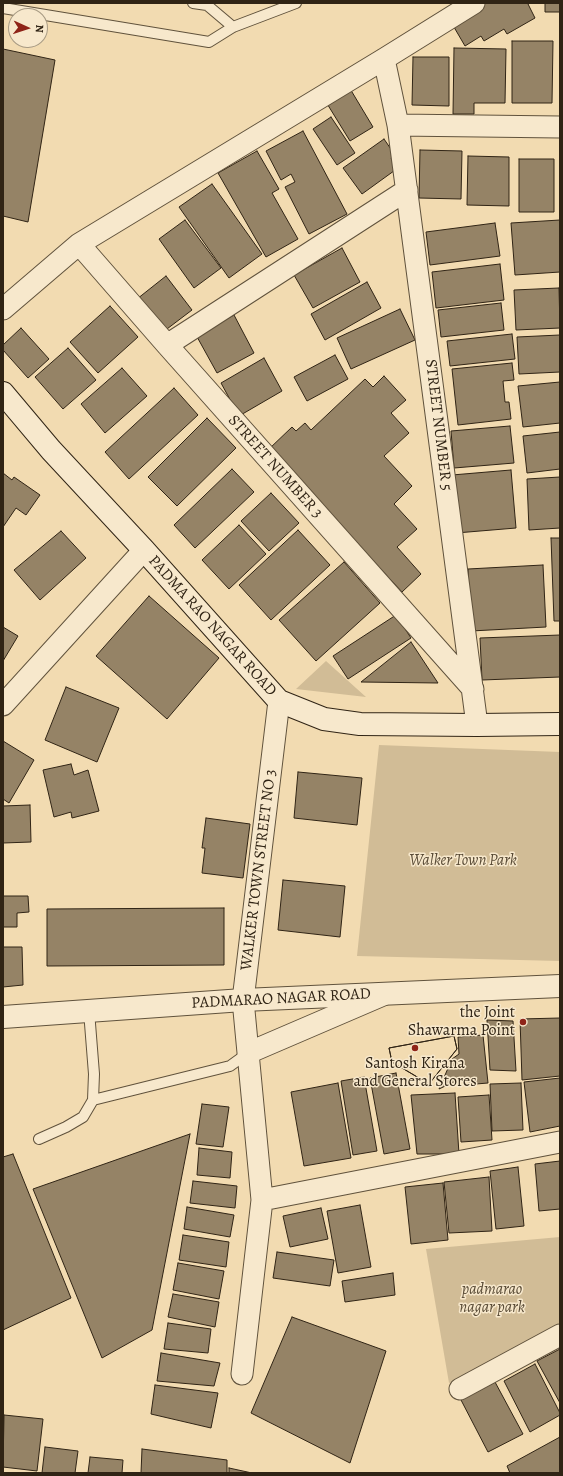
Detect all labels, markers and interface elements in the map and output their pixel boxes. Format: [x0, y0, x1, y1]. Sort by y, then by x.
north arrow [8, 8, 48, 48]
text: N [32, 24, 47, 33]
street label: STREET NUMBER 5 [420, 358, 456, 492]
street label: STREET NUMBER 3 [224, 411, 326, 523]
street label: PADMA RAO NAGAR ROAD [144, 552, 280, 700]
street label: WALKER TOWN STREET NO 3 [237, 768, 281, 972]
park label: Walker Town Park [409, 851, 517, 871]
street label: PADMARAO NAGAR ROAD [191, 985, 371, 1013]
place label: the Joint Shawarma Point [408, 1003, 515, 1041]
marker: the Joint Shawarma Point [518, 1017, 528, 1027]
marker: Santosh Kirana and General Stores [410, 1043, 420, 1053]
place label: Santosh Kirana and General Stores [353, 1054, 477, 1092]
park label: padmarao nagar park [459, 1280, 525, 1318]

